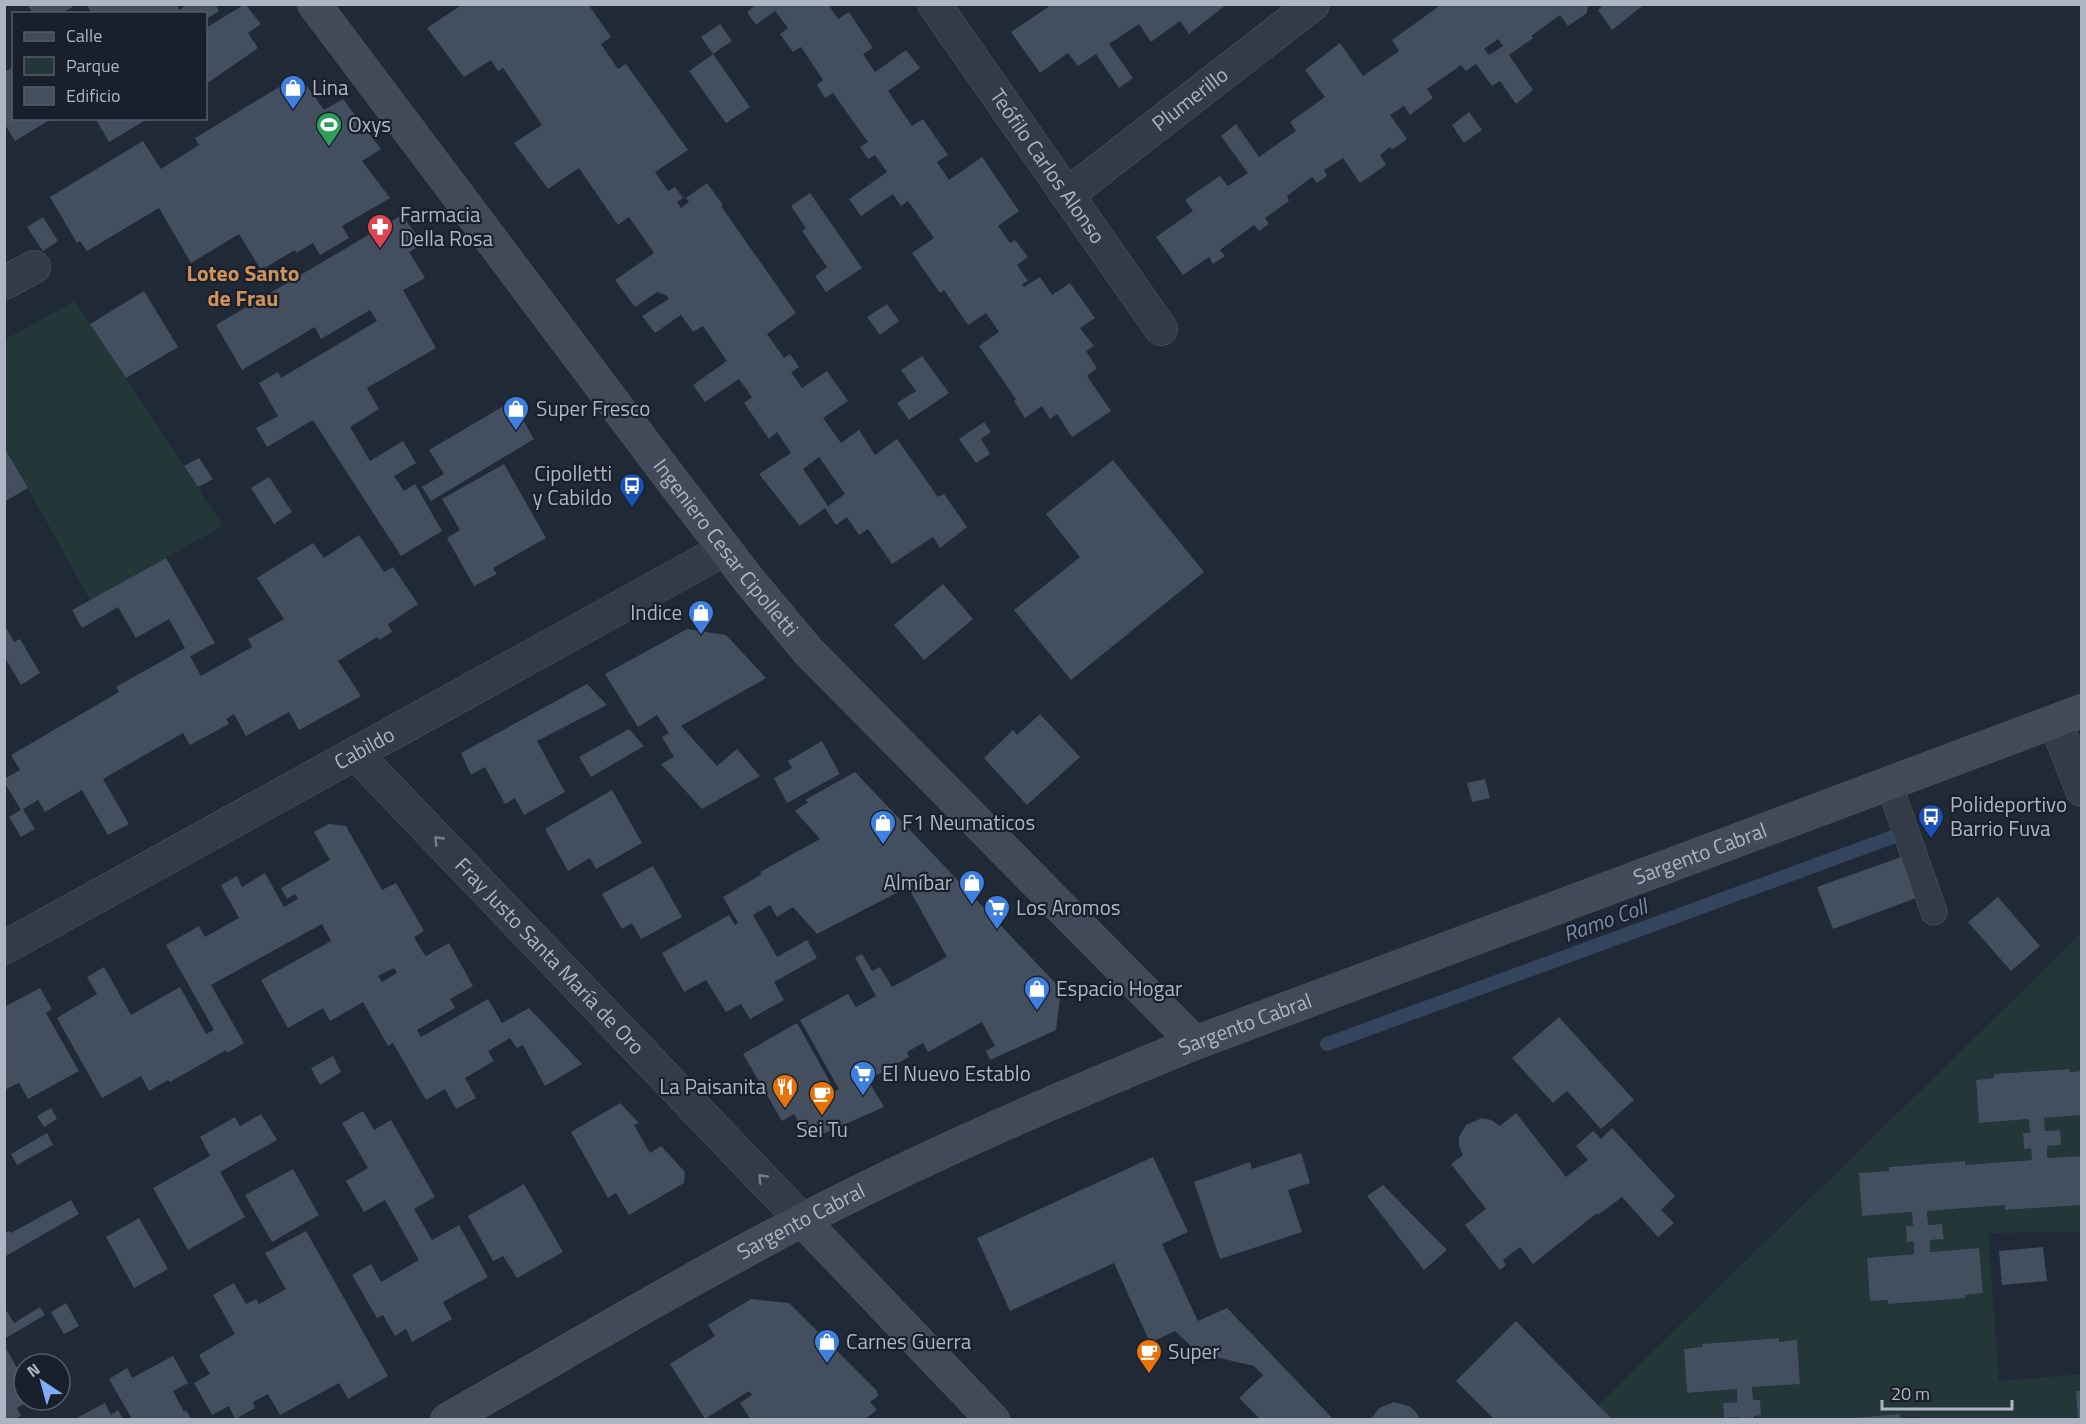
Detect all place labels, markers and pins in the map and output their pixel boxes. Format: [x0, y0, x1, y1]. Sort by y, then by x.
place label: Lina [312, 71, 349, 103]
shop icon: Lina [278, 73, 308, 111]
place label: Oxys [348, 108, 391, 140]
sports icon: Oxys [314, 110, 344, 148]
place label: Farmacia Della Rosa [400, 198, 494, 254]
pharmacy icon: Farmacia Della Rosa [365, 212, 395, 250]
place label: Super Fresco [536, 392, 650, 424]
shop icon: Super Fresco [501, 394, 531, 432]
place label: Cipolletti y Cabildo [533, 457, 612, 513]
bus stop icon: Cipolletti y Cabildo [617, 471, 647, 509]
place label: Indice [630, 596, 682, 628]
shop icon: Indice [686, 598, 716, 636]
place label: Polideportivo Barrio Fuva [1950, 788, 2067, 844]
bus stop icon: Polideportivo Barrio Fuva [1916, 802, 1946, 840]
place label: F1 Neumaticos [902, 806, 1035, 838]
shop icon: F1 Neumaticos [868, 808, 898, 846]
place label: Almíbar [883, 866, 952, 898]
shop icon: Almíbar [957, 868, 987, 906]
place label: Los Aromos [1016, 891, 1121, 923]
supermarket icon: Los Aromos [982, 893, 1012, 931]
place label: Espacio Hogar [1056, 972, 1182, 1004]
shop icon: Espacio Hogar [1022, 974, 1052, 1012]
place label: El Nuevo Establo [882, 1057, 1031, 1089]
supermarket icon: El Nuevo Establo [848, 1059, 878, 1097]
place label: La Paisanita [659, 1070, 766, 1102]
restaurant icon: La Paisanita [770, 1072, 800, 1110]
cafe icon: Sei Tu [807, 1079, 837, 1117]
place label: Sei Tu [796, 1113, 848, 1145]
place label: Carnes Guerra [846, 1325, 972, 1357]
shop icon: Carnes Guerra [812, 1327, 842, 1365]
place label: Super [1168, 1335, 1219, 1367]
cafe icon: Super [1134, 1337, 1164, 1375]

